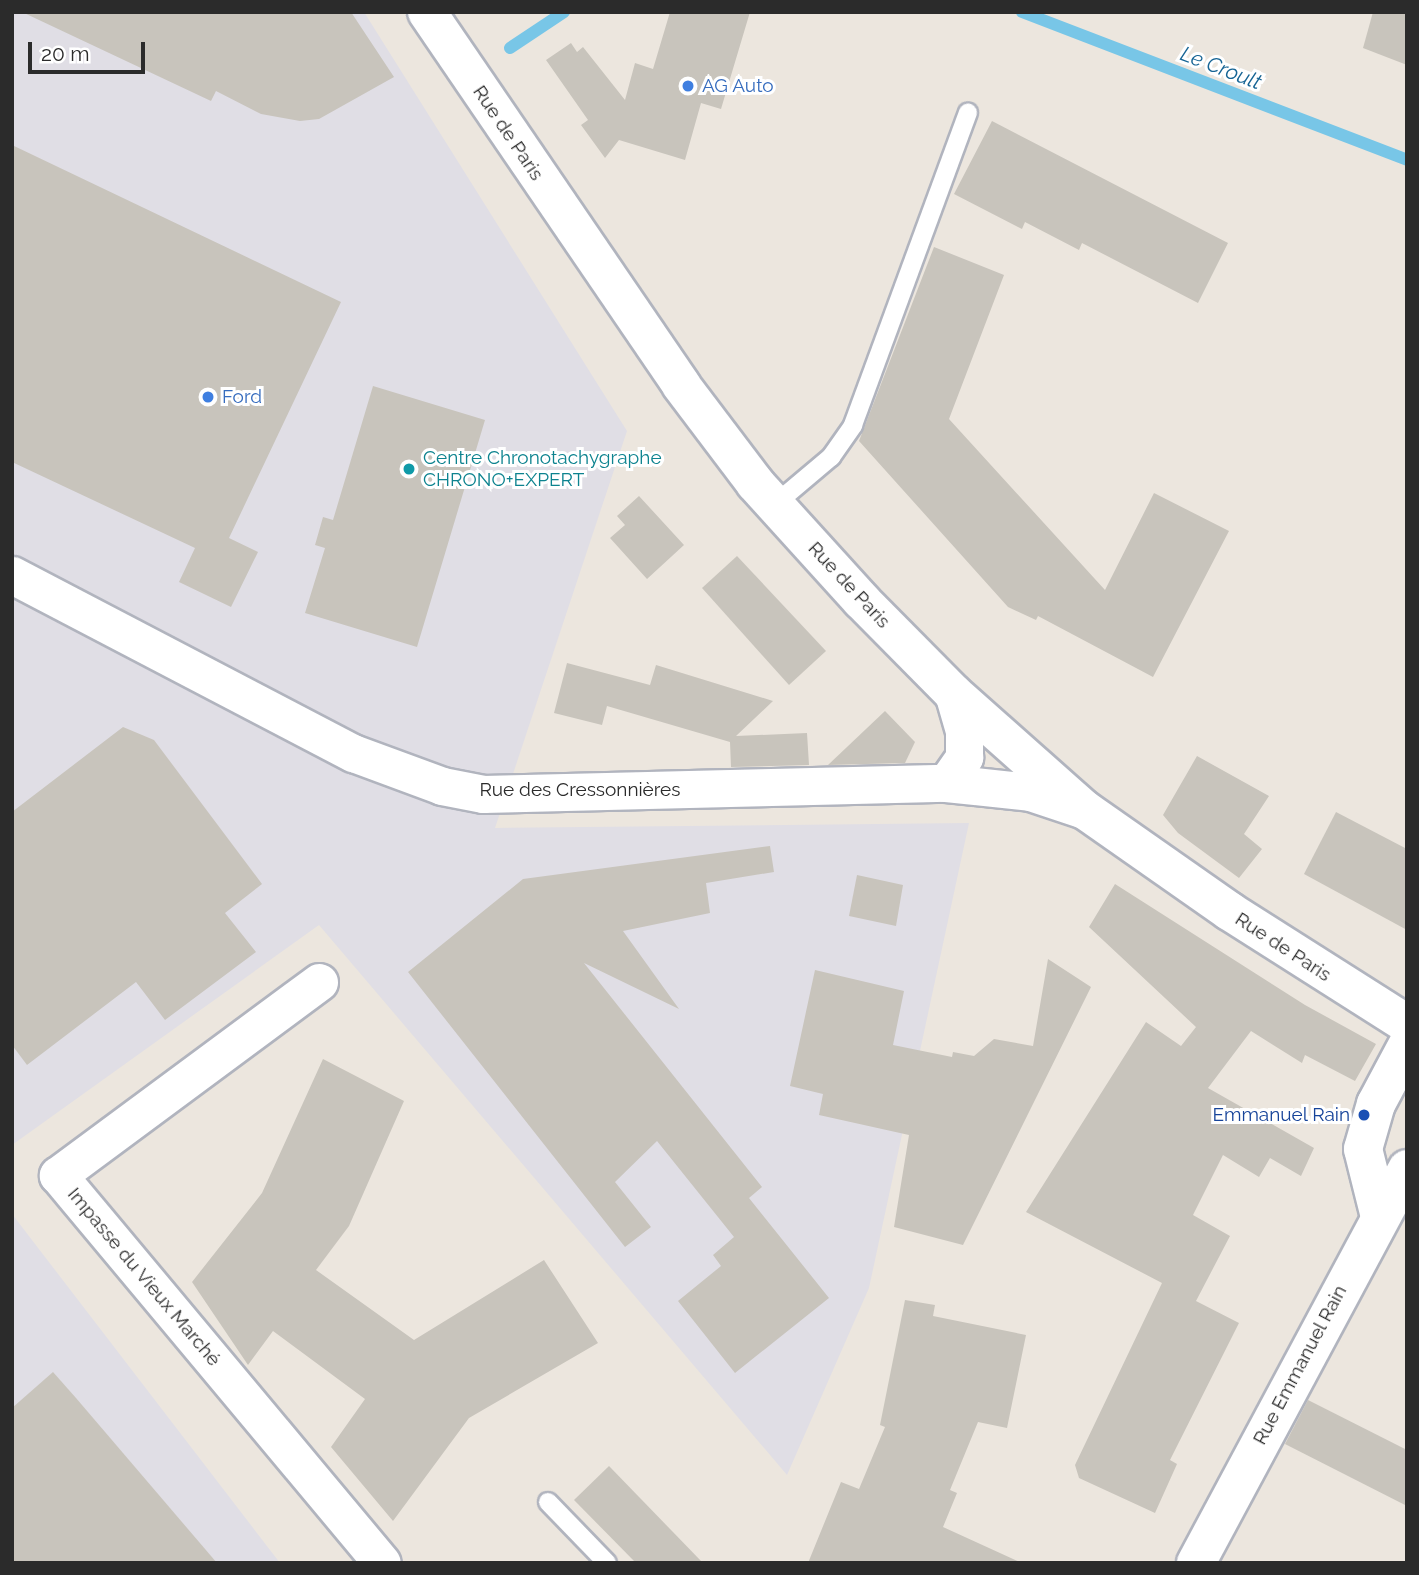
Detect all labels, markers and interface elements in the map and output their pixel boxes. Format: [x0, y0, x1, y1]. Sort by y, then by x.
scale bar [32, 28, 149, 72]
text: 20 m [41, 41, 89, 66]
water label: Le Croult [1177, 41, 1265, 95]
place label: AG Auto [702, 75, 774, 97]
marker: AG Auto [680, 78, 696, 94]
street label: Rue de Paris [468, 81, 548, 185]
place label: Ford [222, 386, 262, 408]
marker: Ford [200, 389, 216, 405]
place label: Centre Chronotachygraphe CHRONO+EXPERT [423, 447, 662, 491]
marker: Centre Chronotachygraphe CHRONO+EXPERT [401, 461, 417, 477]
street label: Rue de Paris [803, 537, 895, 633]
street label: Rue des Cressonnières [480, 779, 680, 801]
street label: Rue de Paris [1231, 908, 1335, 986]
place label: Emmanuel Rain [1212, 1104, 1350, 1126]
marker: Emmanuel Rain [1356, 1107, 1372, 1123]
street label: Impasse du Vieux Marché [63, 1183, 225, 1371]
street label: Rue Emmanuel Rain [1248, 1281, 1352, 1449]

